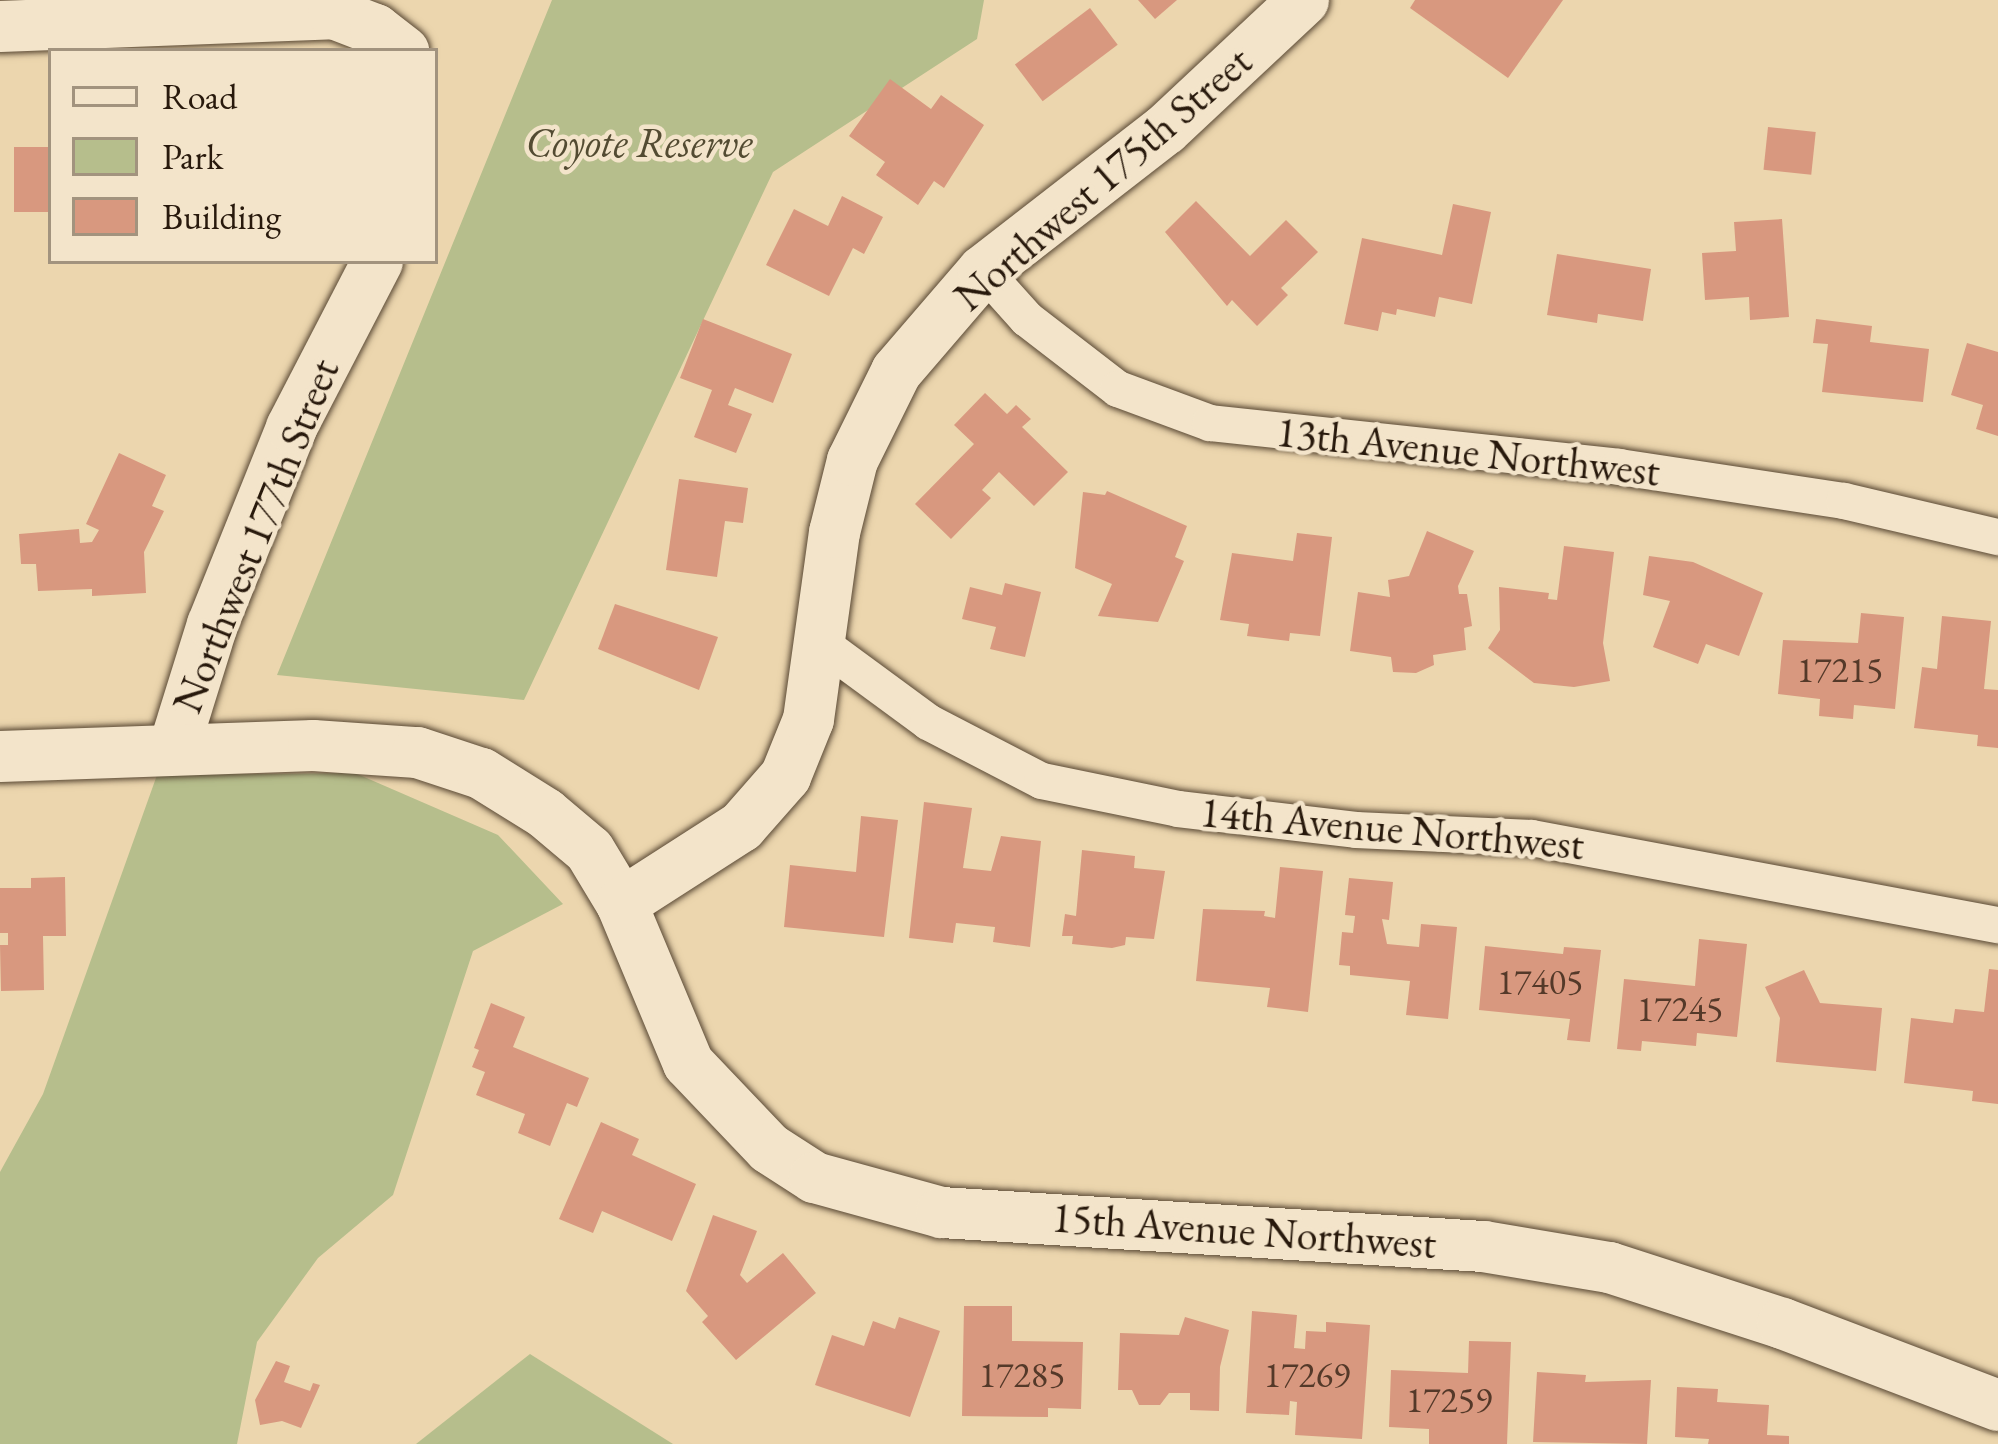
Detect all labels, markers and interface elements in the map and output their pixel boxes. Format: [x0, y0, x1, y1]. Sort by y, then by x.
street label: Northwest 175th Street [944, 36, 1262, 322]
legend [48, 48, 438, 264]
text: Road [162, 73, 237, 120]
park label: Coyote Reserve [526, 118, 752, 168]
text: Park [162, 133, 223, 180]
text: Building [162, 193, 281, 240]
street label: Northwest 177th Street [162, 352, 350, 720]
street label: 13th Avenue Northwest [1274, 407, 1662, 497]
house number: 17215 [1797, 648, 1883, 692]
street label: 14th Avenue Northwest [1198, 787, 1586, 871]
house number: 17405 [1497, 960, 1583, 1004]
house number: 17245 [1637, 987, 1723, 1031]
street label: 15th Avenue Northwest [1050, 1192, 1438, 1270]
house number: 17285 [979, 1353, 1065, 1397]
house number: 17269 [1264, 1353, 1350, 1397]
house number: 17259 [1406, 1378, 1492, 1422]

